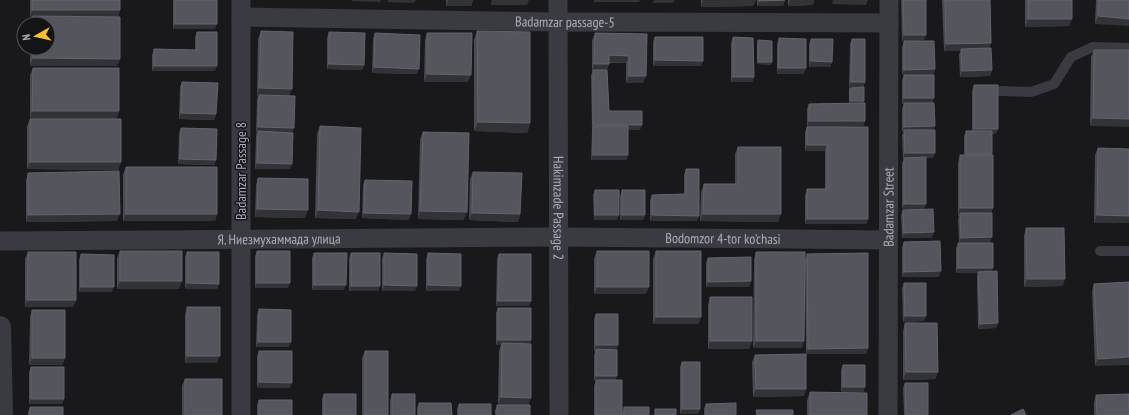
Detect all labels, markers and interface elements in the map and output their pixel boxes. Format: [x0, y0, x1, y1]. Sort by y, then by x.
street label: Badamzar passage-5 [515, 12, 615, 31]
north arrow [16, 16, 56, 56]
text: N [19, 33, 33, 41]
street label: Badamzar Passage 8 [232, 122, 250, 220]
street label: Hakimzade Passage 2 [549, 156, 568, 260]
street label: Badamzar Street [879, 167, 898, 247]
street label: Bodomzor 4-tor ko'chasi [665, 229, 781, 248]
street label: Я. Ниезмухаммада улица [217, 230, 341, 248]

